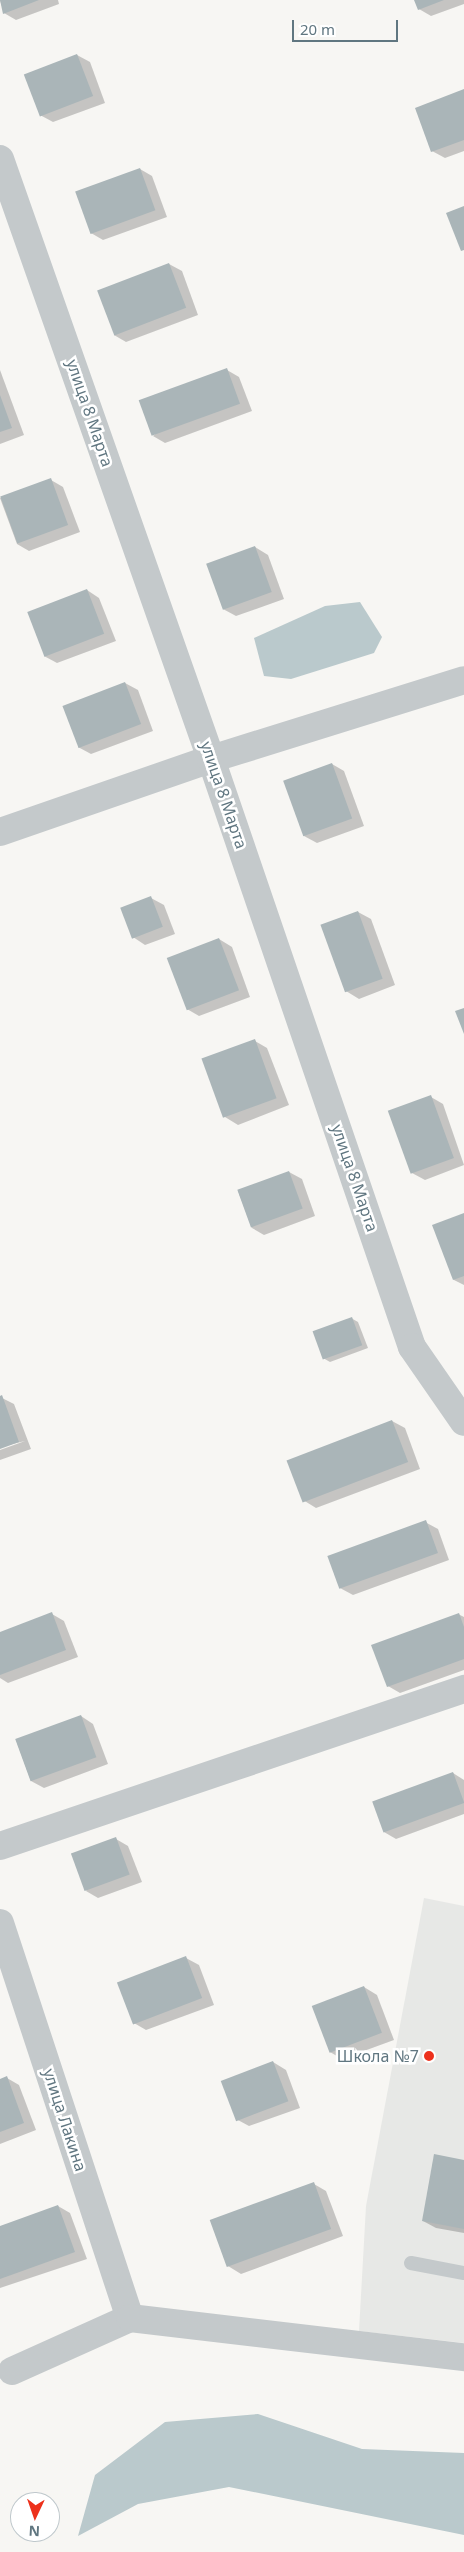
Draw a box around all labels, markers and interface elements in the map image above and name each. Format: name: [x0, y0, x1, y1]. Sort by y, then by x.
scale bar: [294, 10, 400, 42]
text: 20 m: [300, 19, 335, 39]
street label: улица 8 Марта: [63, 357, 117, 469]
street label: улица 8 Марта: [197, 739, 251, 851]
street label: улица 8 Марта: [328, 1122, 382, 1234]
place label: Школа №7: [337, 2046, 419, 2066]
marker: Школа №7: [423, 2050, 435, 2062]
street label: улица Лакина: [39, 2066, 91, 2174]
north arrow: [10, 2492, 60, 2542]
text: N: [28, 2522, 40, 2541]

